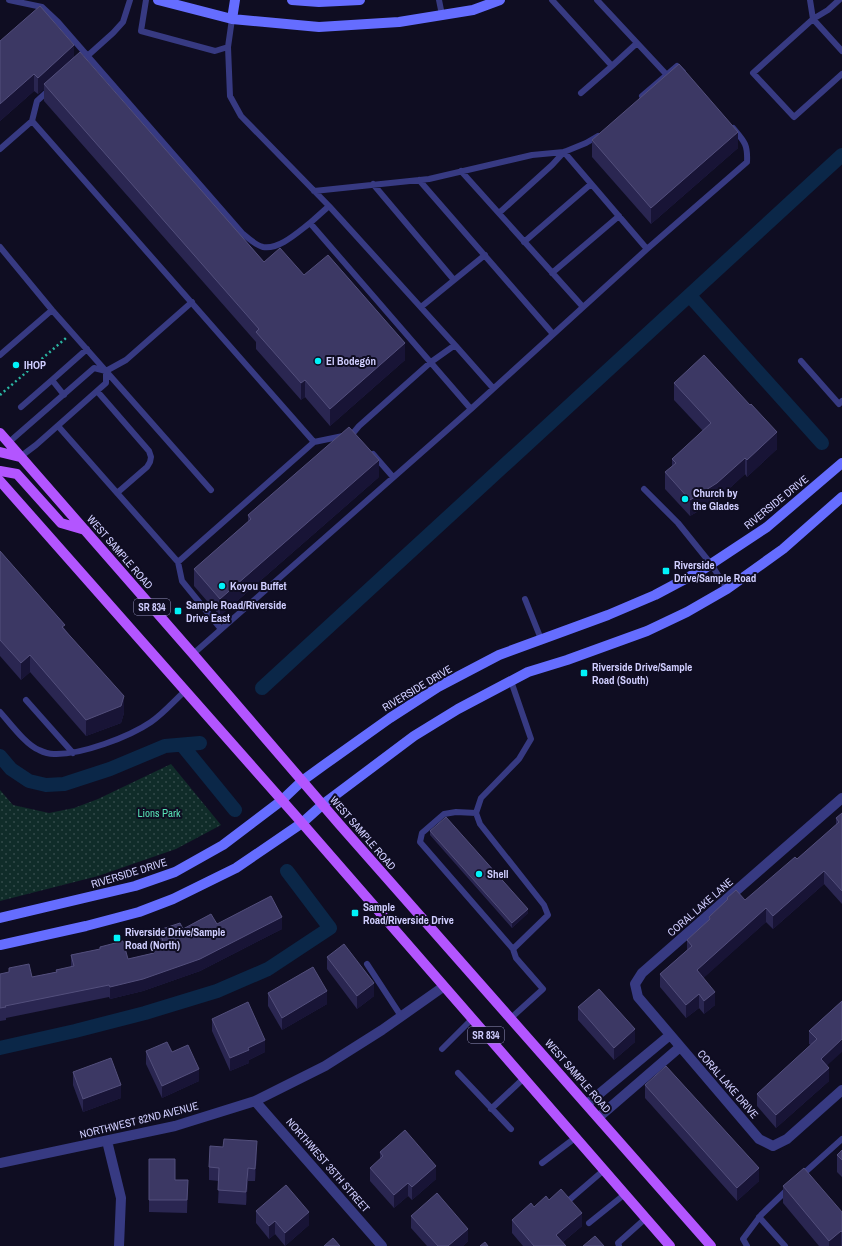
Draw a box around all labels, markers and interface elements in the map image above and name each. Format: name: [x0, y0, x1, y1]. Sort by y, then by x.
place label: El Bodegón: [326, 354, 376, 368]
marker: El Bodegón: [313, 356, 323, 366]
place label: IHOP: [24, 358, 46, 372]
marker: IHOP: [11, 360, 21, 370]
street label: RIVERSIDE DRIVE: [741, 472, 811, 532]
place label: Church by the Glades: [693, 486, 739, 513]
marker: Church by the Glades: [680, 494, 690, 504]
street label: WEST SAMPLE ROAD: [84, 512, 156, 592]
place label: Riverside Drive/Sample Road: [674, 558, 756, 585]
marker: Riverside Drive/Sample Road: [661, 566, 671, 576]
place label: Koyou Buffet: [230, 579, 287, 593]
marker: Koyou Buffet: [217, 581, 227, 591]
place label: Sample Road/Riverside Drive East: [186, 598, 286, 625]
road number: SR 834: [134, 599, 170, 615]
marker: Sample Road/Riverside Drive East: [173, 606, 183, 616]
place label: Riverside Drive/Sample Road (South): [592, 660, 692, 687]
street label: RIVERSIDE DRIVE: [380, 662, 454, 714]
marker: Riverside Drive/Sample Road (South): [579, 668, 589, 678]
street label: WEST SAMPLE ROAD: [327, 793, 399, 873]
park label: Lions Park: [137, 806, 181, 820]
street label: RIVERSIDE DRIVE: [89, 855, 169, 891]
place label: Shell: [487, 867, 509, 881]
marker: Shell: [474, 869, 484, 879]
street label: CORAL LAKE LANE: [664, 875, 736, 939]
place label: Sample Road/Riverside Drive: [363, 900, 454, 927]
marker: Sample Road/Riverside Drive: [350, 908, 360, 918]
place label: Riverside Drive/Sample Road (North): [125, 925, 225, 952]
marker: Riverside Drive/Sample Road (North): [112, 933, 122, 943]
road number: SR 834: [468, 1027, 504, 1043]
street label: WEST SAMPLE ROAD: [542, 1036, 614, 1116]
street label: CORAL LAKE DRIVE: [694, 1047, 762, 1121]
street label: NORTHWEST 82ND AVENUE: [78, 1098, 200, 1142]
street label: NORTHWEST 35TH STREET: [283, 1115, 373, 1215]

